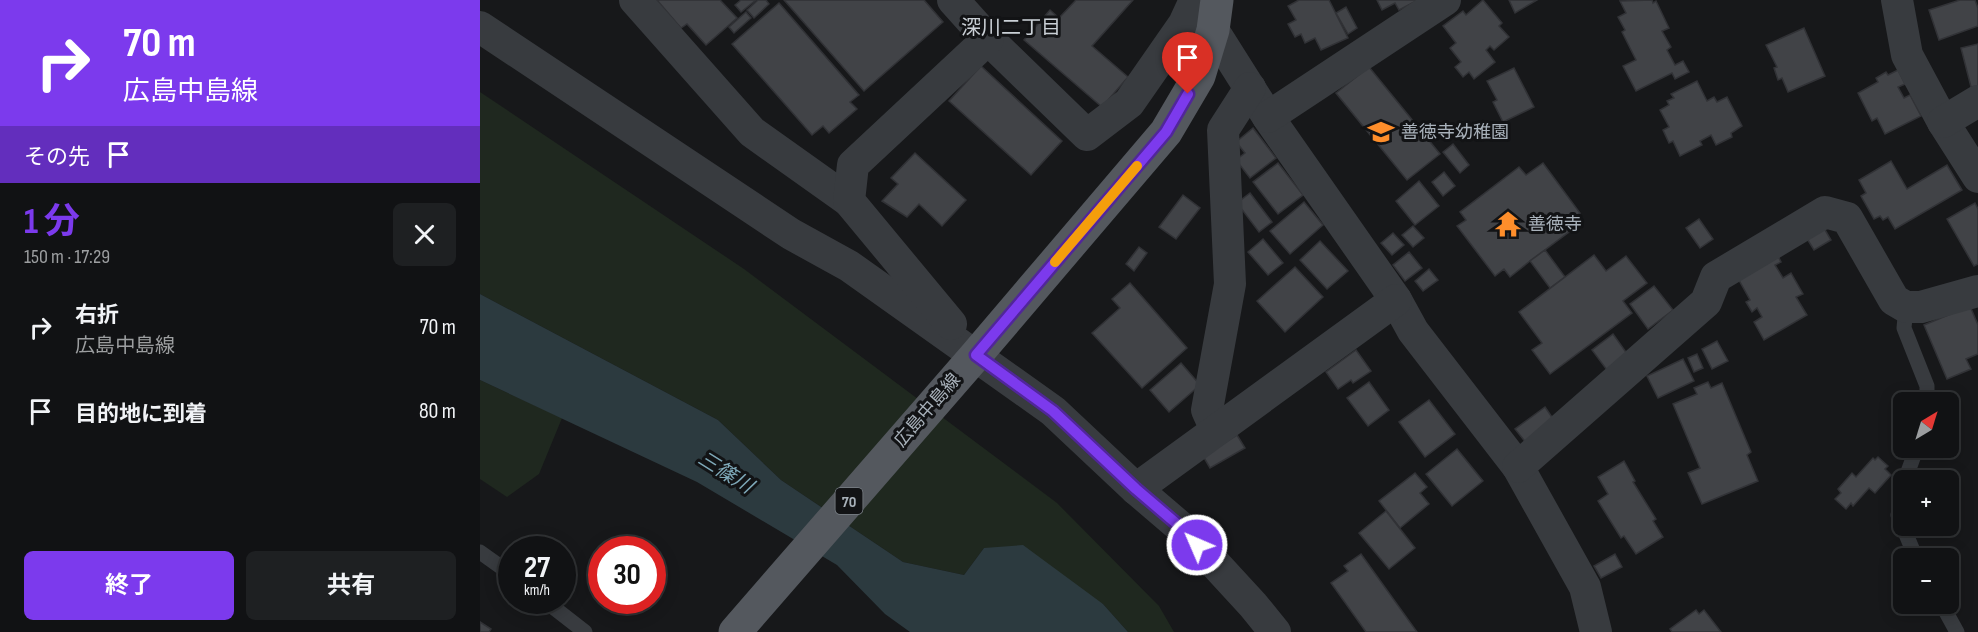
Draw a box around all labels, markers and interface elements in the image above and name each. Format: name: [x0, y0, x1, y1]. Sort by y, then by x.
district label: 深川二丁目: [961, 16, 1061, 40]
text: 70 m: [123, 18, 196, 69]
icon: right: [24, 24, 102, 102]
pin: [1162, 32, 1213, 94]
icon: arrive: [1171, 41, 1204, 74]
text: 広島中島線: [123, 76, 258, 108]
school or university icon: 善徳寺幼稚園: [1366, 117, 1396, 147]
place label: 善徳寺幼稚園: [1401, 122, 1509, 143]
icon: arrive: [102, 138, 135, 171]
text: その先: [24, 144, 90, 171]
text: 1 分: [24, 201, 80, 244]
button: close: [393, 203, 456, 266]
temple icon: 善徳寺: [1493, 209, 1523, 239]
place label: 善徳寺: [1528, 214, 1582, 235]
text: 150 m · 17:29: [24, 245, 110, 269]
text: 右折: [75, 302, 119, 329]
icon: right: [24, 311, 57, 344]
text: 70 m: [420, 314, 456, 341]
text: 広島中島線: [75, 334, 175, 358]
street label: 広島中島線: [890, 369, 965, 451]
north arrow: [1893, 392, 1959, 458]
map controls: [1893, 392, 1959, 614]
icon: arrive: [24, 395, 57, 428]
text: 80 m: [419, 398, 456, 425]
text: 目的地に到着: [75, 401, 207, 428]
water label: 三篠川: [694, 447, 759, 500]
button: +: [1893, 470, 1959, 536]
road number: 70: [836, 488, 862, 514]
position arrow: [1165, 513, 1229, 577]
speed limit sign: 30: [588, 536, 666, 614]
button: −: [1893, 548, 1959, 614]
text: 27: [524, 550, 550, 586]
button: 終了: [24, 551, 234, 620]
button: 共有: [246, 551, 456, 620]
text: km/h: [524, 581, 550, 600]

